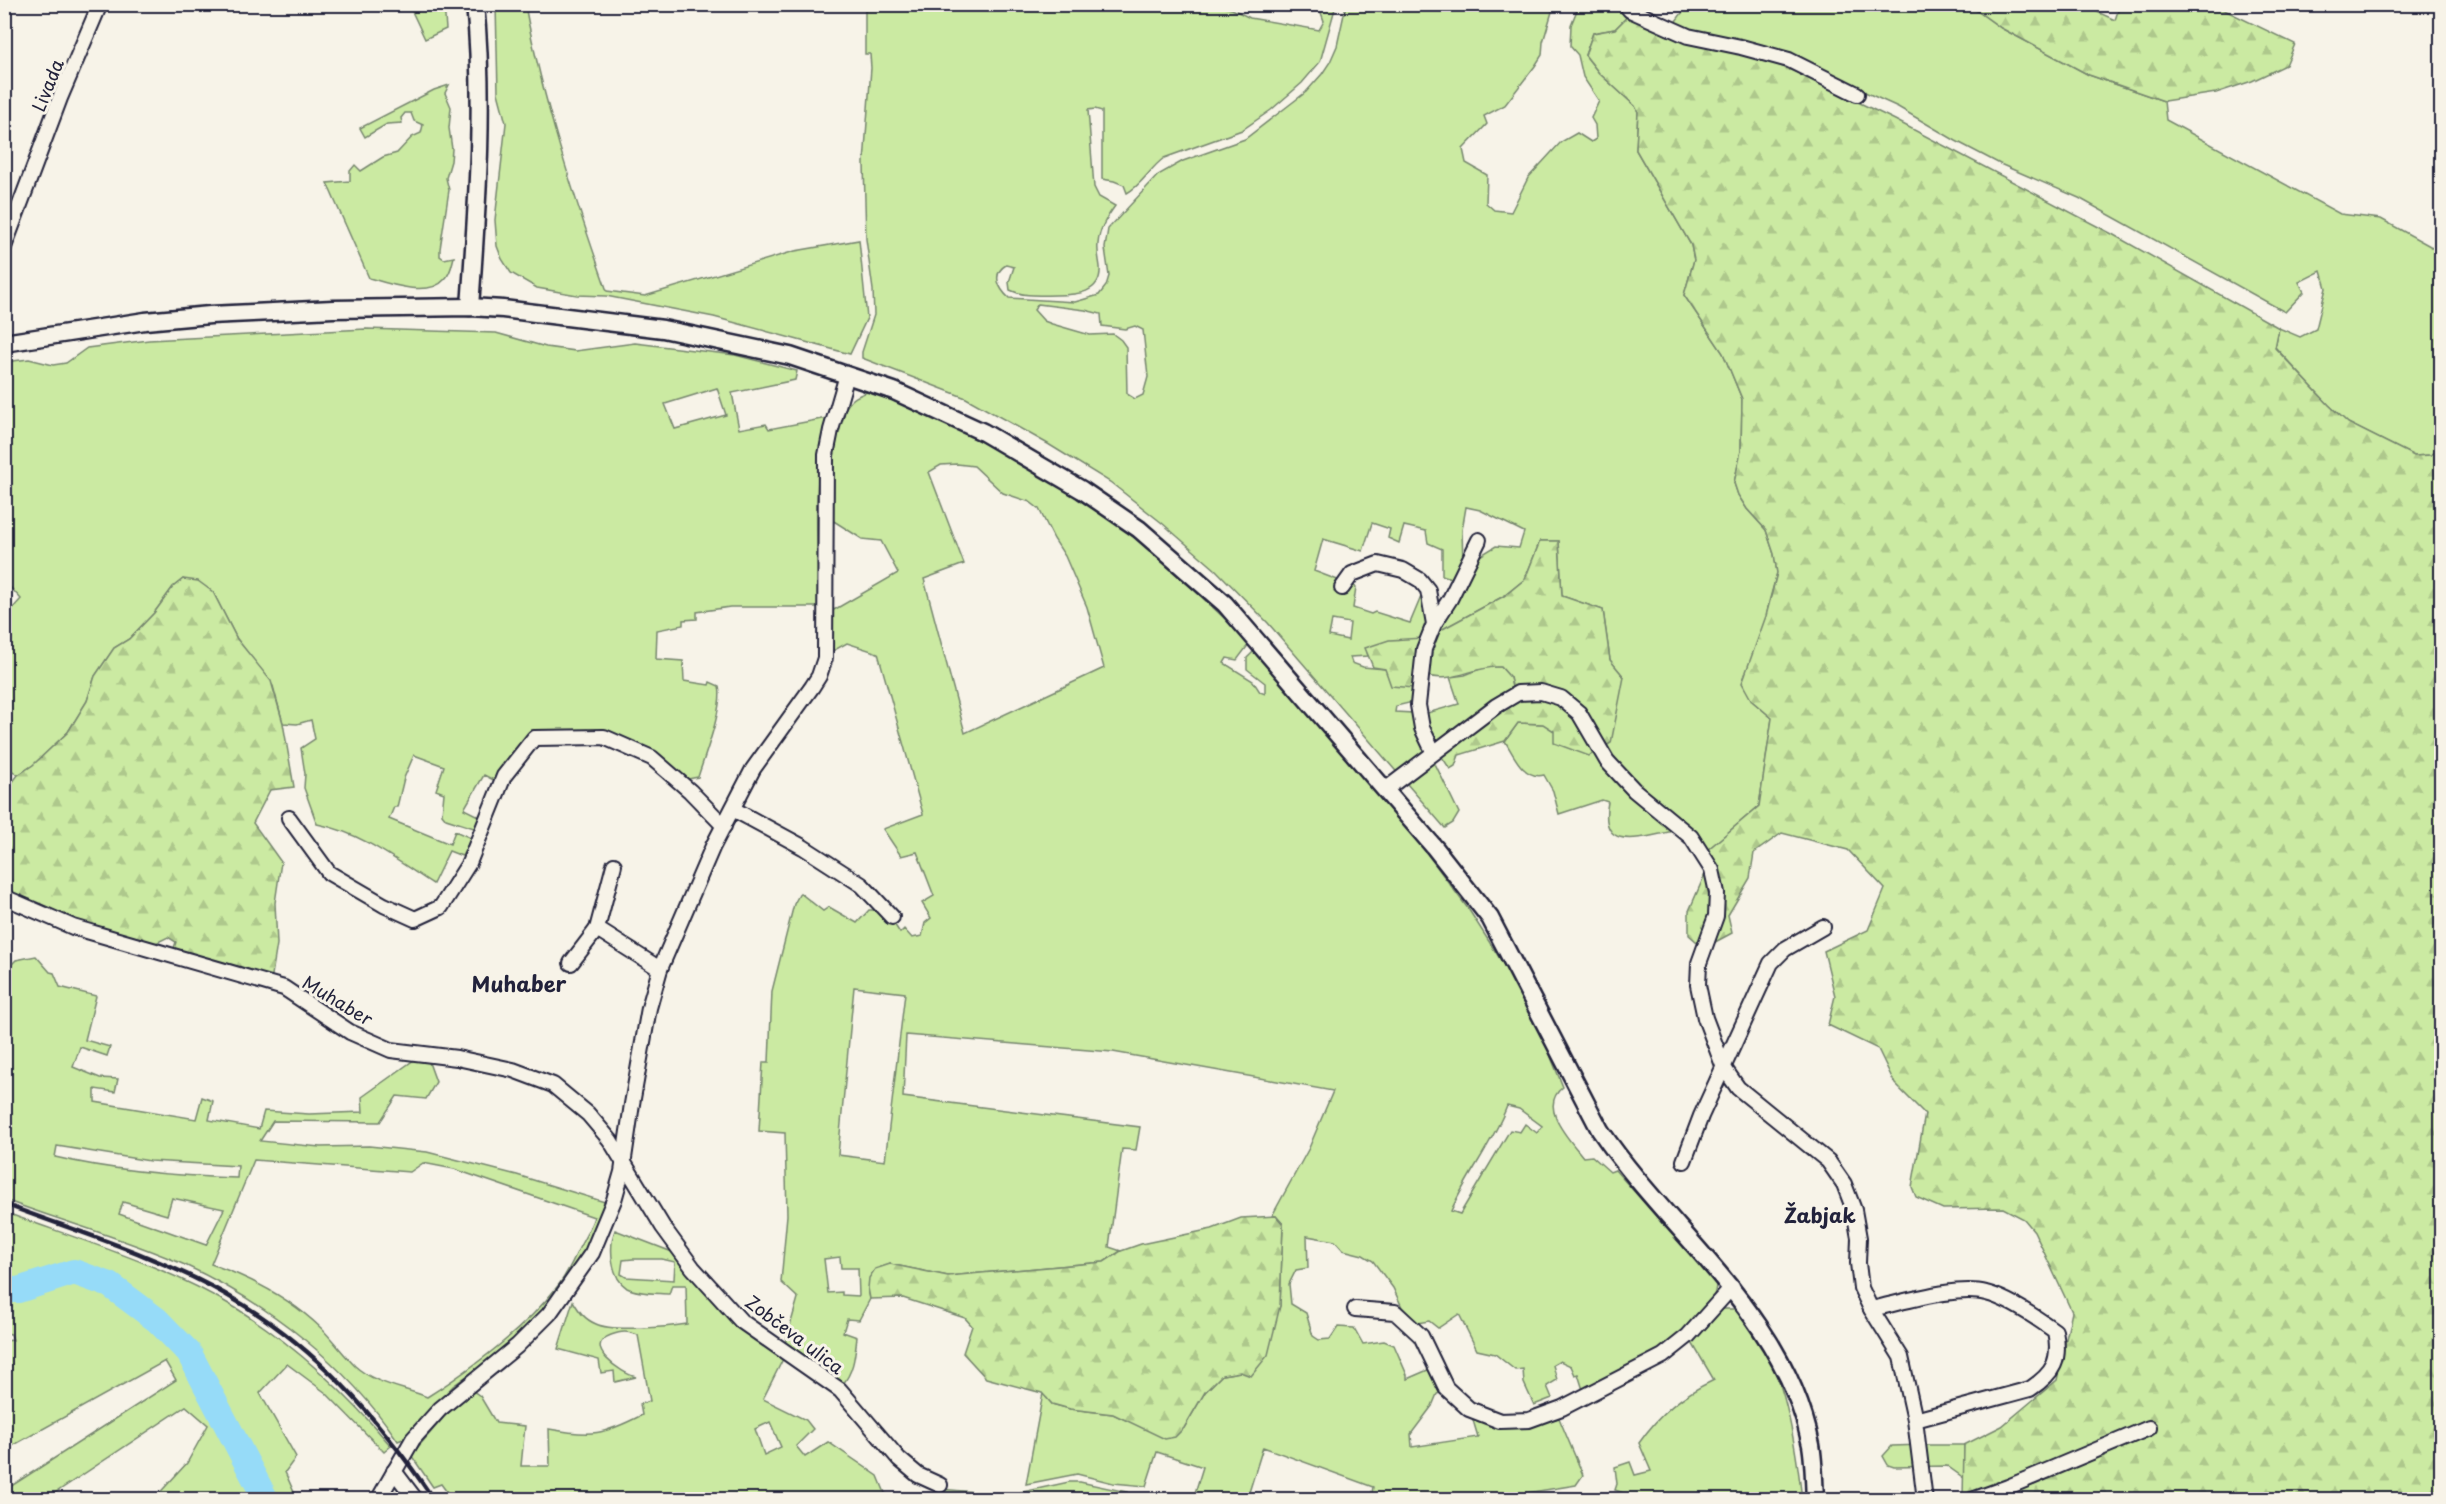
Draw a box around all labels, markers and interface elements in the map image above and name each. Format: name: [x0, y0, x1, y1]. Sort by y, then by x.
street label: Livada: [24, 54, 70, 115]
district label: Muhaber: [472, 967, 567, 999]
street label: Muhaber: [298, 968, 379, 1032]
district label: Žabjak: [1784, 1200, 1857, 1230]
street label: Zobčeva ulica: [740, 1288, 850, 1380]

